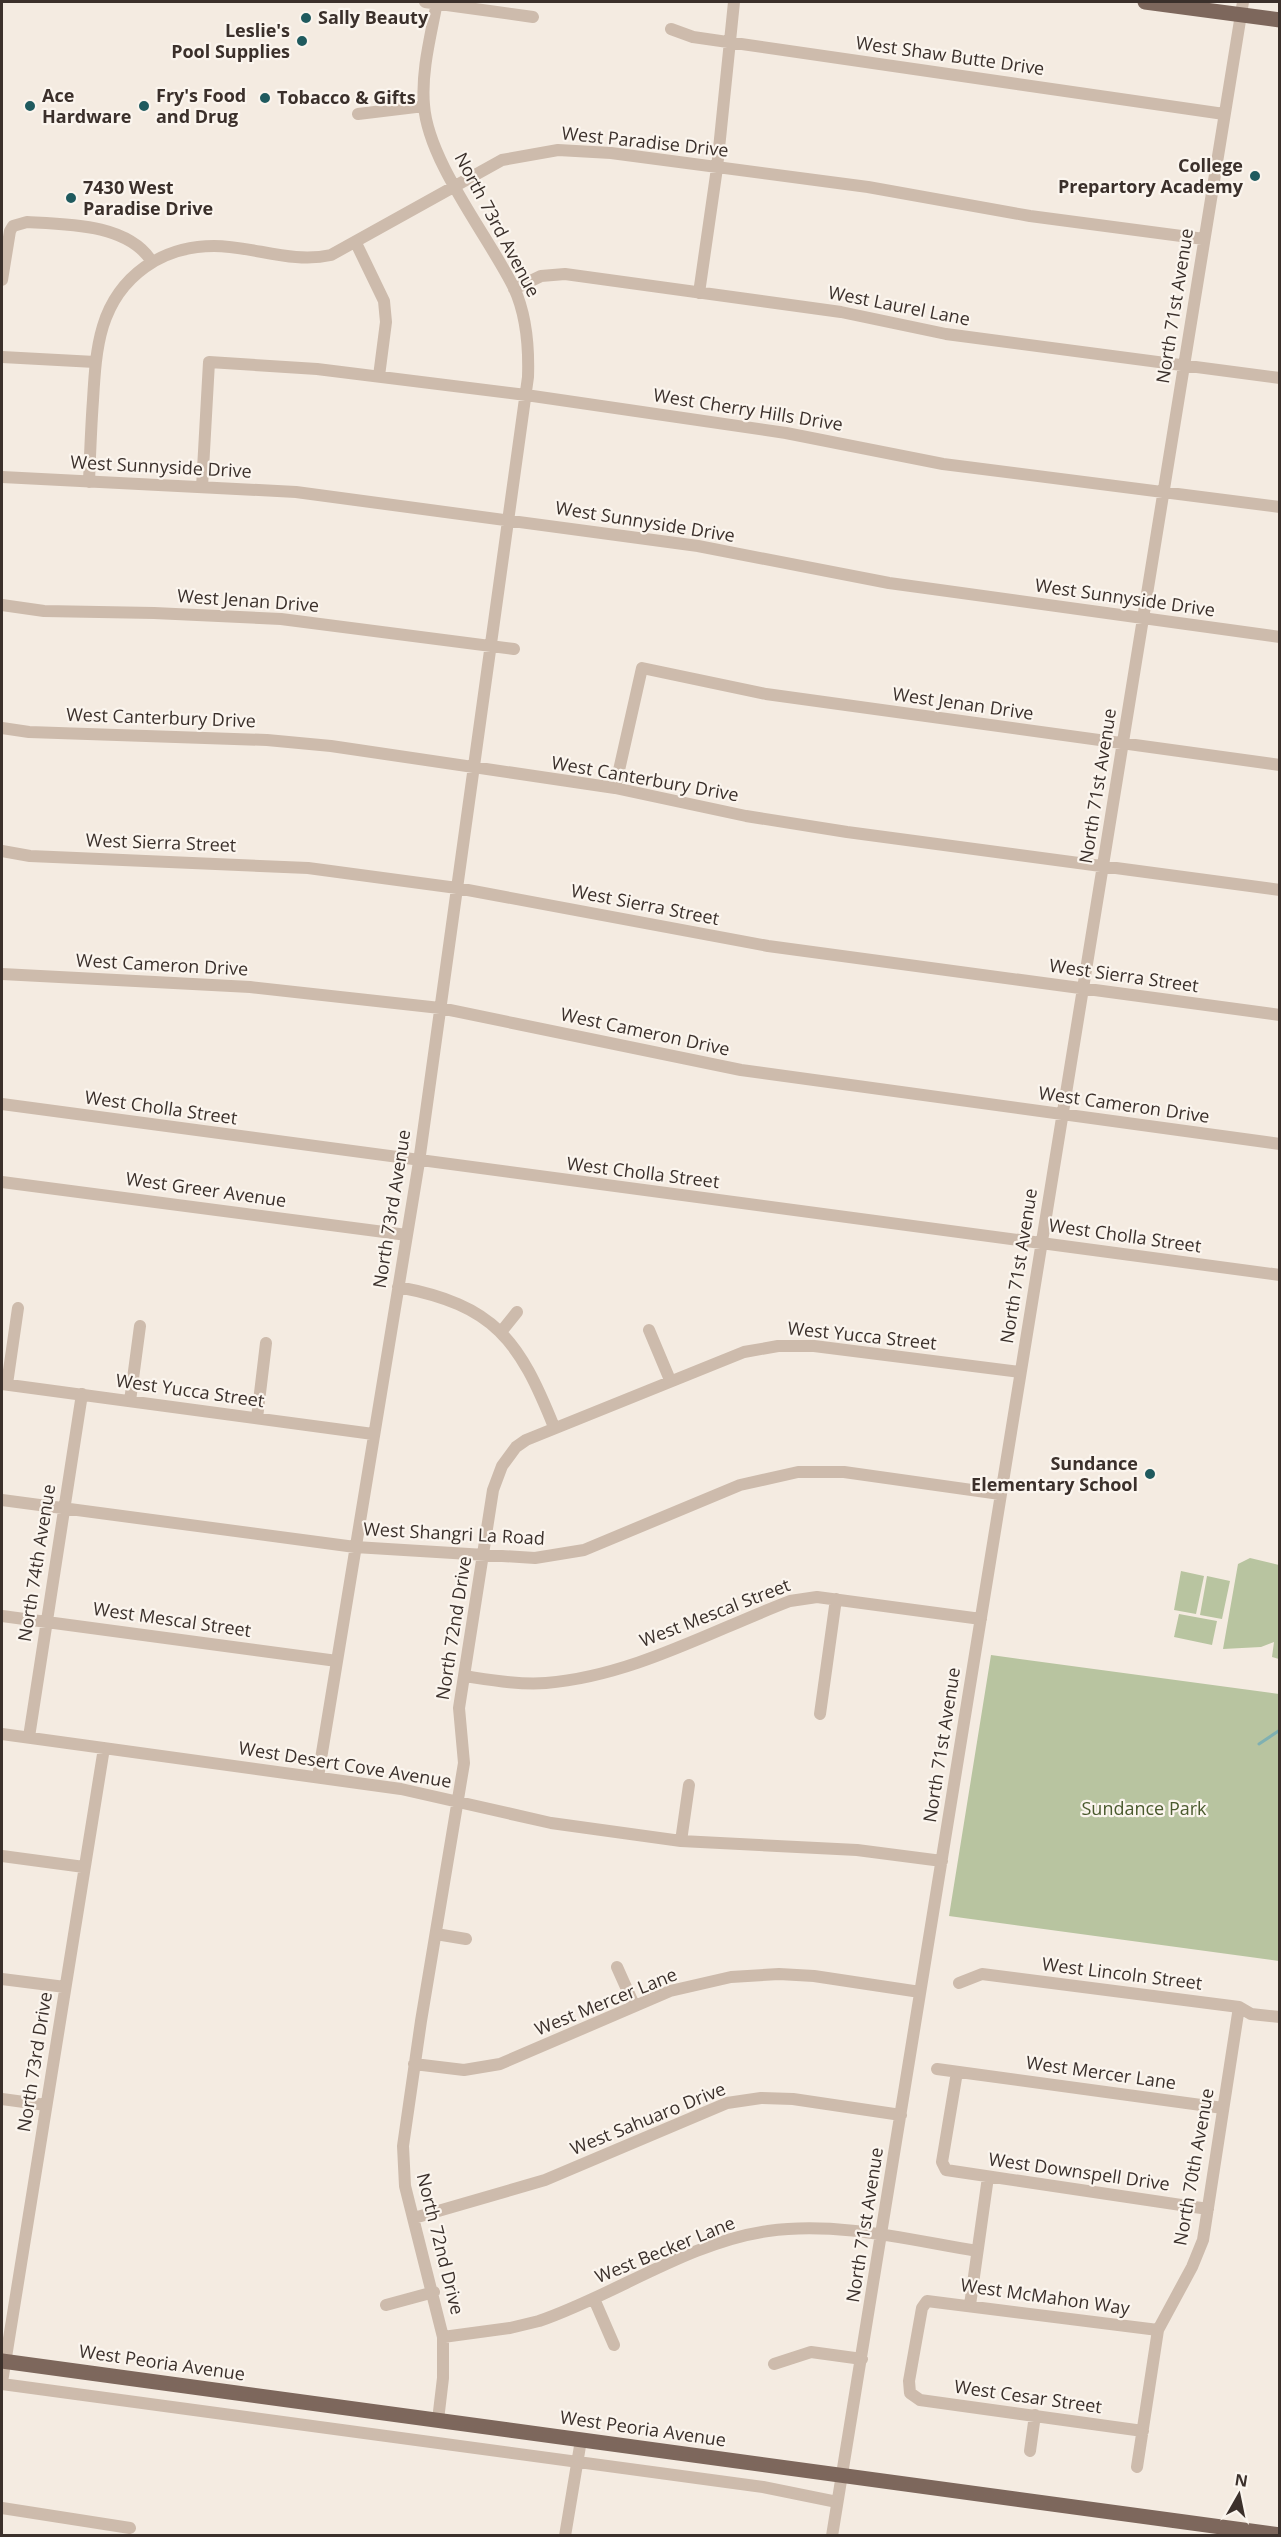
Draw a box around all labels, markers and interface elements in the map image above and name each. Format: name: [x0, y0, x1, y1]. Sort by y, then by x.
place label: Sally Beauty: [318, 5, 429, 29]
marker: Sally Beauty: [299, 11, 313, 25]
place label: Leslie's Pool Supplies: [171, 18, 290, 63]
street label: West Shaw Butte Drive: [854, 30, 1046, 80]
marker: Leslie's Pool Supplies: [295, 34, 309, 48]
place label: Ace Hardware: [42, 83, 131, 128]
place label: Fry's Food and Drug: [156, 83, 246, 128]
place label: Tobacco & Gifts: [277, 85, 416, 109]
marker: Tobacco & Gifts: [258, 91, 272, 105]
marker: Ace Hardware: [23, 99, 37, 113]
marker: Fry's Food and Drug: [137, 99, 151, 113]
street label: West Paradise Drive: [561, 120, 730, 162]
street label: North 73rd Avenue: [450, 148, 546, 301]
place label: College Prepartory Academy: [1058, 153, 1244, 198]
marker: College Prepartory Academy: [1248, 169, 1262, 183]
place label: 7430 West Paradise Drive: [83, 175, 213, 220]
marker: 7430 West Paradise Drive: [64, 191, 78, 205]
street label: North 71st Avenue: [1150, 227, 1198, 385]
street label: West Laurel Lane: [826, 279, 972, 331]
street label: West Cherry Hills Drive: [652, 382, 845, 436]
street label: West Sunnyside Drive: [70, 449, 252, 483]
street label: West Sunnyside Drive: [554, 495, 737, 547]
street label: West Sunnyside Drive: [1034, 573, 1217, 622]
street label: West Jenan Drive: [176, 583, 320, 617]
street label: West Jenan Drive: [891, 681, 1035, 725]
street label: West Canterbury Drive: [66, 702, 256, 732]
street label: North 71st Avenue: [1073, 707, 1121, 865]
street label: West Canterbury Drive: [550, 750, 741, 806]
street label: West Sierra Street: [85, 827, 237, 857]
street label: West Sierra Street: [569, 878, 721, 930]
street label: West Cameron Drive: [75, 948, 249, 980]
street label: West Sierra Street: [1048, 953, 1200, 997]
street label: West Cameron Drive: [558, 1001, 732, 1061]
street label: West Cameron Drive: [1037, 1080, 1211, 1128]
street label: West Cholla Street: [83, 1084, 239, 1130]
street label: North 73rd Avenue: [367, 1128, 415, 1290]
street label: West Cholla Street: [565, 1151, 721, 1193]
street label: West Greer Avenue: [124, 1166, 288, 1212]
street label: North 71st Avenue: [994, 1187, 1042, 1345]
street label: West Cholla Street: [1047, 1212, 1203, 1258]
street label: West Yucca Street: [786, 1315, 938, 1355]
street label: West Yucca Street: [114, 1368, 266, 1412]
place label: Sundance Elementary School: [971, 1451, 1138, 1496]
marker: Sundance Elementary School: [1143, 1467, 1157, 1481]
street label: North 74th Avenue: [12, 1482, 60, 1643]
street label: West Shangri La Road: [363, 1516, 545, 1550]
street label: North 72nd Drive: [430, 1554, 476, 1701]
street label: West Mescal Street: [636, 1572, 793, 1652]
street label: West Mescal Street: [92, 1596, 253, 1642]
street label: North 71st Avenue: [917, 1666, 965, 1824]
street label: West Desert Cove Avenue: [237, 1735, 453, 1793]
park label: Sundance Park: [1081, 1796, 1207, 1820]
street label: West Lincoln Street: [1041, 1951, 1204, 1995]
street label: West Mercer Lane: [531, 1962, 680, 2041]
street label: North 73rd Drive: [11, 1990, 57, 2134]
street label: West Mercer Lane: [1025, 2050, 1178, 2094]
street label: West Sahuaro Drive: [567, 2076, 729, 2160]
street label: North 70th Avenue: [1167, 2086, 1219, 2247]
street label: North 71st Avenue: [840, 2146, 888, 2304]
street label: West Downspell Drive: [987, 2146, 1171, 2196]
street label: North 72nd Drive: [412, 2170, 470, 2317]
street label: West Becker Lane: [591, 2210, 738, 2288]
street label: West McMahon Way: [959, 2272, 1132, 2320]
street label: West Peoria Avenue: [78, 2338, 247, 2386]
street label: West Cesar Street: [953, 2374, 1103, 2418]
street label: West Peoria Avenue: [559, 2404, 728, 2452]
north arrow: [1209, 2465, 1269, 2525]
text: N: [1233, 2468, 1249, 2492]

